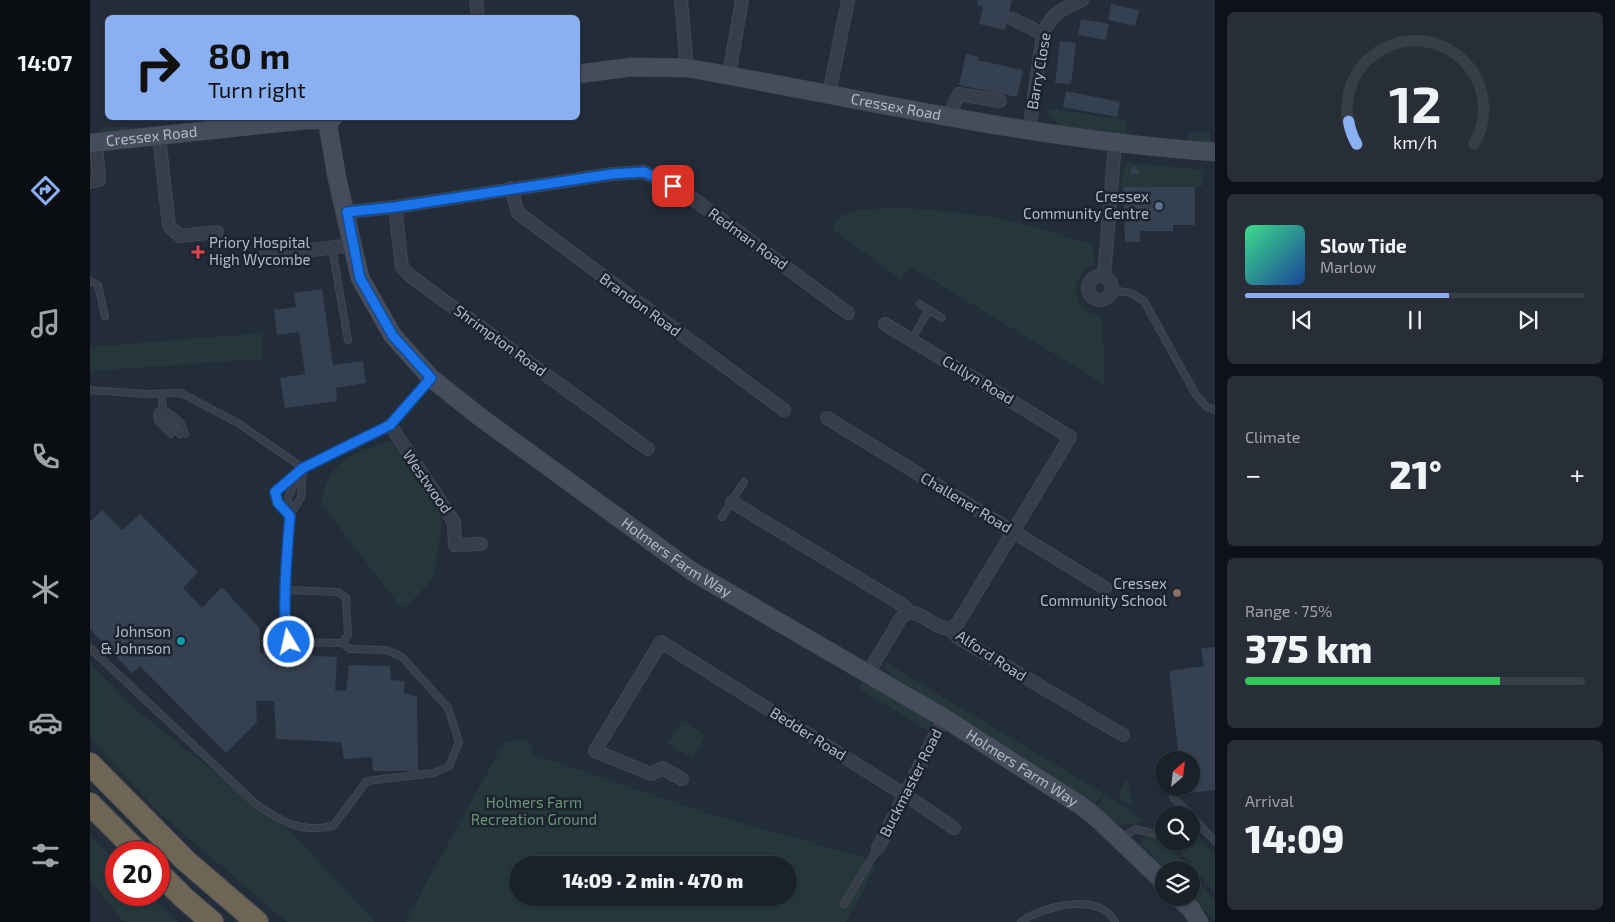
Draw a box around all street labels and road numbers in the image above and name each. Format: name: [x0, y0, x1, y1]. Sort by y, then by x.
street label: Barry Close: [1022, 31, 1054, 111]
street label: Cressex Road: [849, 89, 943, 123]
street label: Cressex Road: [105, 122, 198, 149]
street label: Redman Road: [705, 203, 792, 273]
street label: Brandon Road: [596, 269, 685, 340]
street label: Shrimpton Road: [451, 301, 550, 380]
street label: Cullyn Road: [939, 351, 1018, 408]
street label: Westwood: [399, 446, 456, 517]
street label: Challener Road: [918, 468, 1015, 536]
street label: Holmers Farm Way: [618, 513, 735, 601]
street label: Alford Road: [953, 626, 1030, 685]
street label: Bedder Road: [767, 703, 850, 764]
street label: Buckmaster Road: [875, 725, 945, 840]
street label: Holmers Farm Way: [963, 725, 1082, 810]

